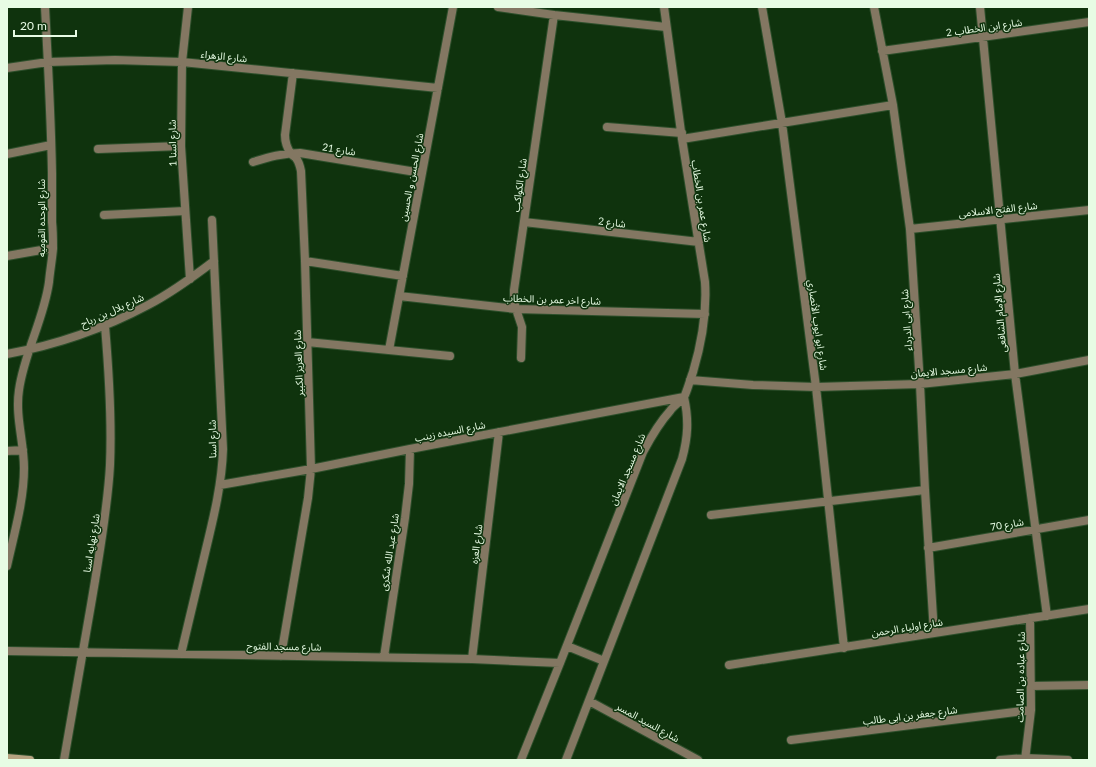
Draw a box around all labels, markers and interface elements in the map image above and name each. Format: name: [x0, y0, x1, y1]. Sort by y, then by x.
scale bar: [14, 12, 76, 38]
street label: شارع ابن الخطاب 2: [945, 16, 1023, 40]
text: 20 m: [20, 18, 47, 33]
street label: شارع الزهراء: [200, 48, 248, 66]
street label: شارع اسنا 1: [166, 119, 180, 167]
street label: شارع الحسن و الحسين: [397, 132, 427, 223]
street label: شارع 21: [321, 140, 357, 160]
street label: شارع الكواكب: [509, 157, 531, 213]
street label: شارع عمر بن الخطاب: [688, 159, 714, 244]
street label: شارع الوحده القوميه: [35, 179, 49, 257]
street label: شارع الفتح الاسلامى: [958, 199, 1038, 221]
street label: شارع 2: [597, 214, 627, 232]
street label: شارع الإمام الشافعى: [990, 273, 1011, 353]
street label: شارع ابو ايوب الأنصاري: [803, 279, 830, 372]
street label: شارع ابى الدرداء: [898, 288, 916, 351]
street label: شارع بلال بن رباح: [78, 291, 147, 331]
street label: شارع اخر عمر بن الخطاب: [503, 291, 601, 309]
street label: شارع العزيز الكبير: [291, 329, 307, 397]
street label: شارع مسجد الايمان: [910, 361, 988, 381]
street label: شارع السيده زينب: [414, 418, 487, 446]
street label: شارع اسنا: [206, 419, 220, 458]
street label: شارع مسجد الايمان: [606, 431, 649, 507]
street label: شارع نهايه اسنا: [80, 512, 104, 574]
street label: شارع عبد الله شكرى: [377, 512, 403, 592]
street label: شارع 70: [989, 515, 1025, 535]
street label: شارع العزه: [468, 523, 486, 565]
street label: شارع اولياء الرحمن: [870, 615, 944, 641]
street label: شارع عباده بن الصامت: [1013, 631, 1029, 723]
street label: شارع مسجد الفتوح: [246, 639, 322, 655]
street label: شارع السيد المسر: [612, 699, 682, 746]
street label: شارع جعفر بن ابى طالب: [862, 703, 958, 729]

